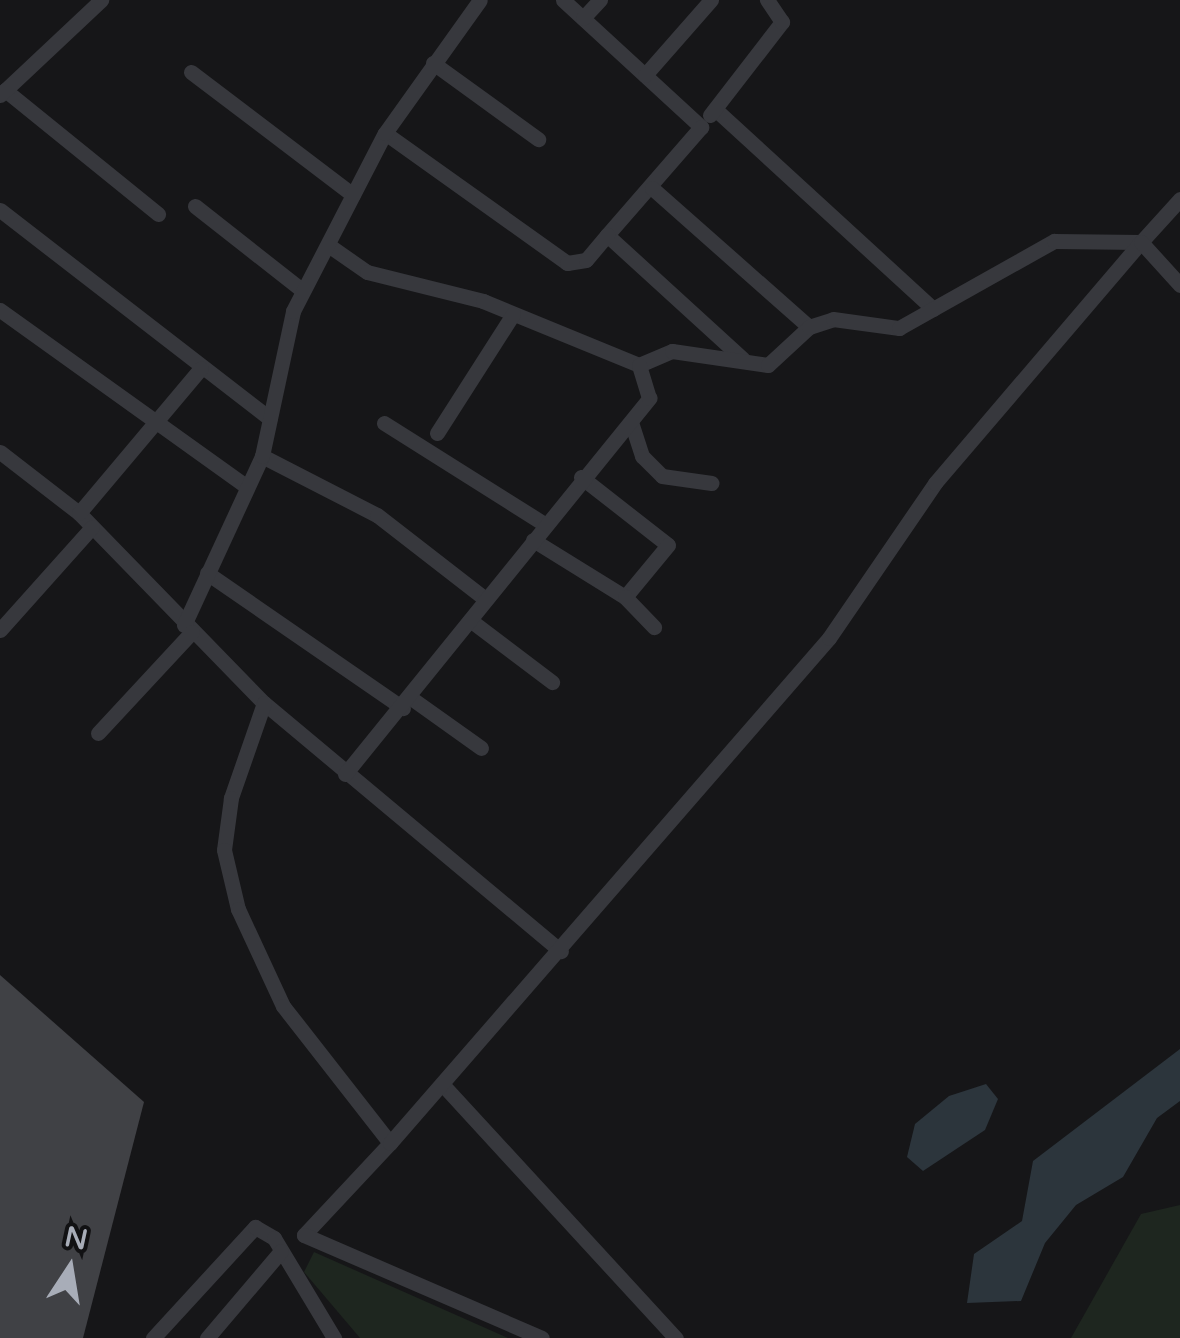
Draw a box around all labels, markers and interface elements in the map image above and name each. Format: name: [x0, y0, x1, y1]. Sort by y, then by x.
north arrow: [20, 1218, 120, 1318]
text: N: [62, 1220, 91, 1258]

